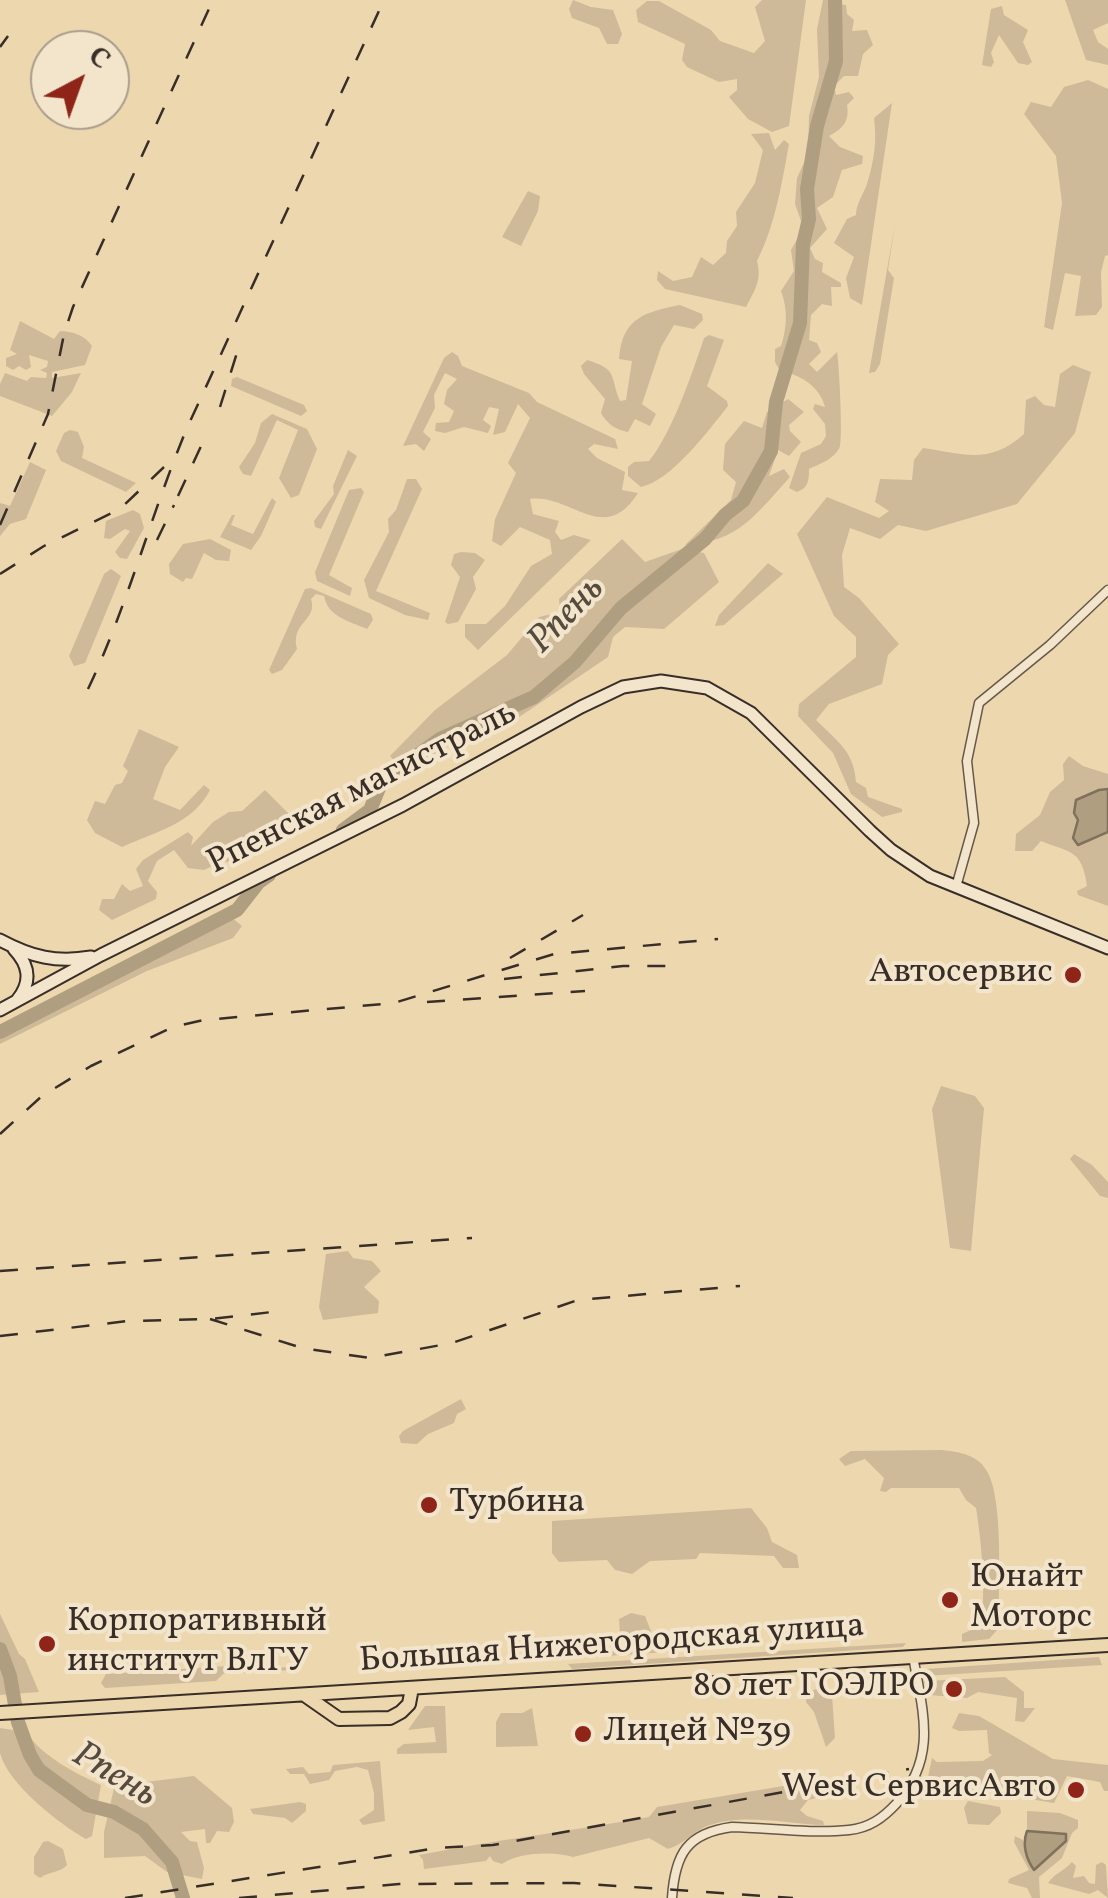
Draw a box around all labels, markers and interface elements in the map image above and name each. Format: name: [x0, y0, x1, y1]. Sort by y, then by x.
north arrow: [30, 30, 130, 130]
text: С: [79, 38, 118, 79]
water label: Рпень: [520, 569, 616, 665]
street label: Рпенская магистраль: [201, 694, 525, 886]
place label: Автосервис: [869, 954, 1053, 996]
marker: Автосервис: [1062, 964, 1084, 986]
place label: Турбина: [449, 1484, 585, 1526]
marker: Турбина: [418, 1494, 440, 1516]
place label: Юнайт Моторс: [970, 1559, 1092, 1641]
marker: Юнайт Моторс: [939, 1589, 961, 1611]
place label: Корпоративный институт ВлГУ: [67, 1603, 327, 1685]
street label: Большая Нижегородская улица: [358, 1607, 866, 1685]
marker: Корпоративный институт ВлГУ: [36, 1633, 58, 1655]
place label: 80 лет ГОЭЛРО: [693, 1668, 934, 1710]
marker: 80 лет ГОЭЛРО: [943, 1678, 965, 1700]
place label: Лицей №39: [603, 1713, 791, 1755]
marker: Лицей №39: [572, 1723, 594, 1745]
water label: Рпень: [62, 1734, 164, 1820]
place label: West СервисАвто: [781, 1769, 1056, 1811]
marker: West СервисАвто: [1065, 1779, 1087, 1801]

